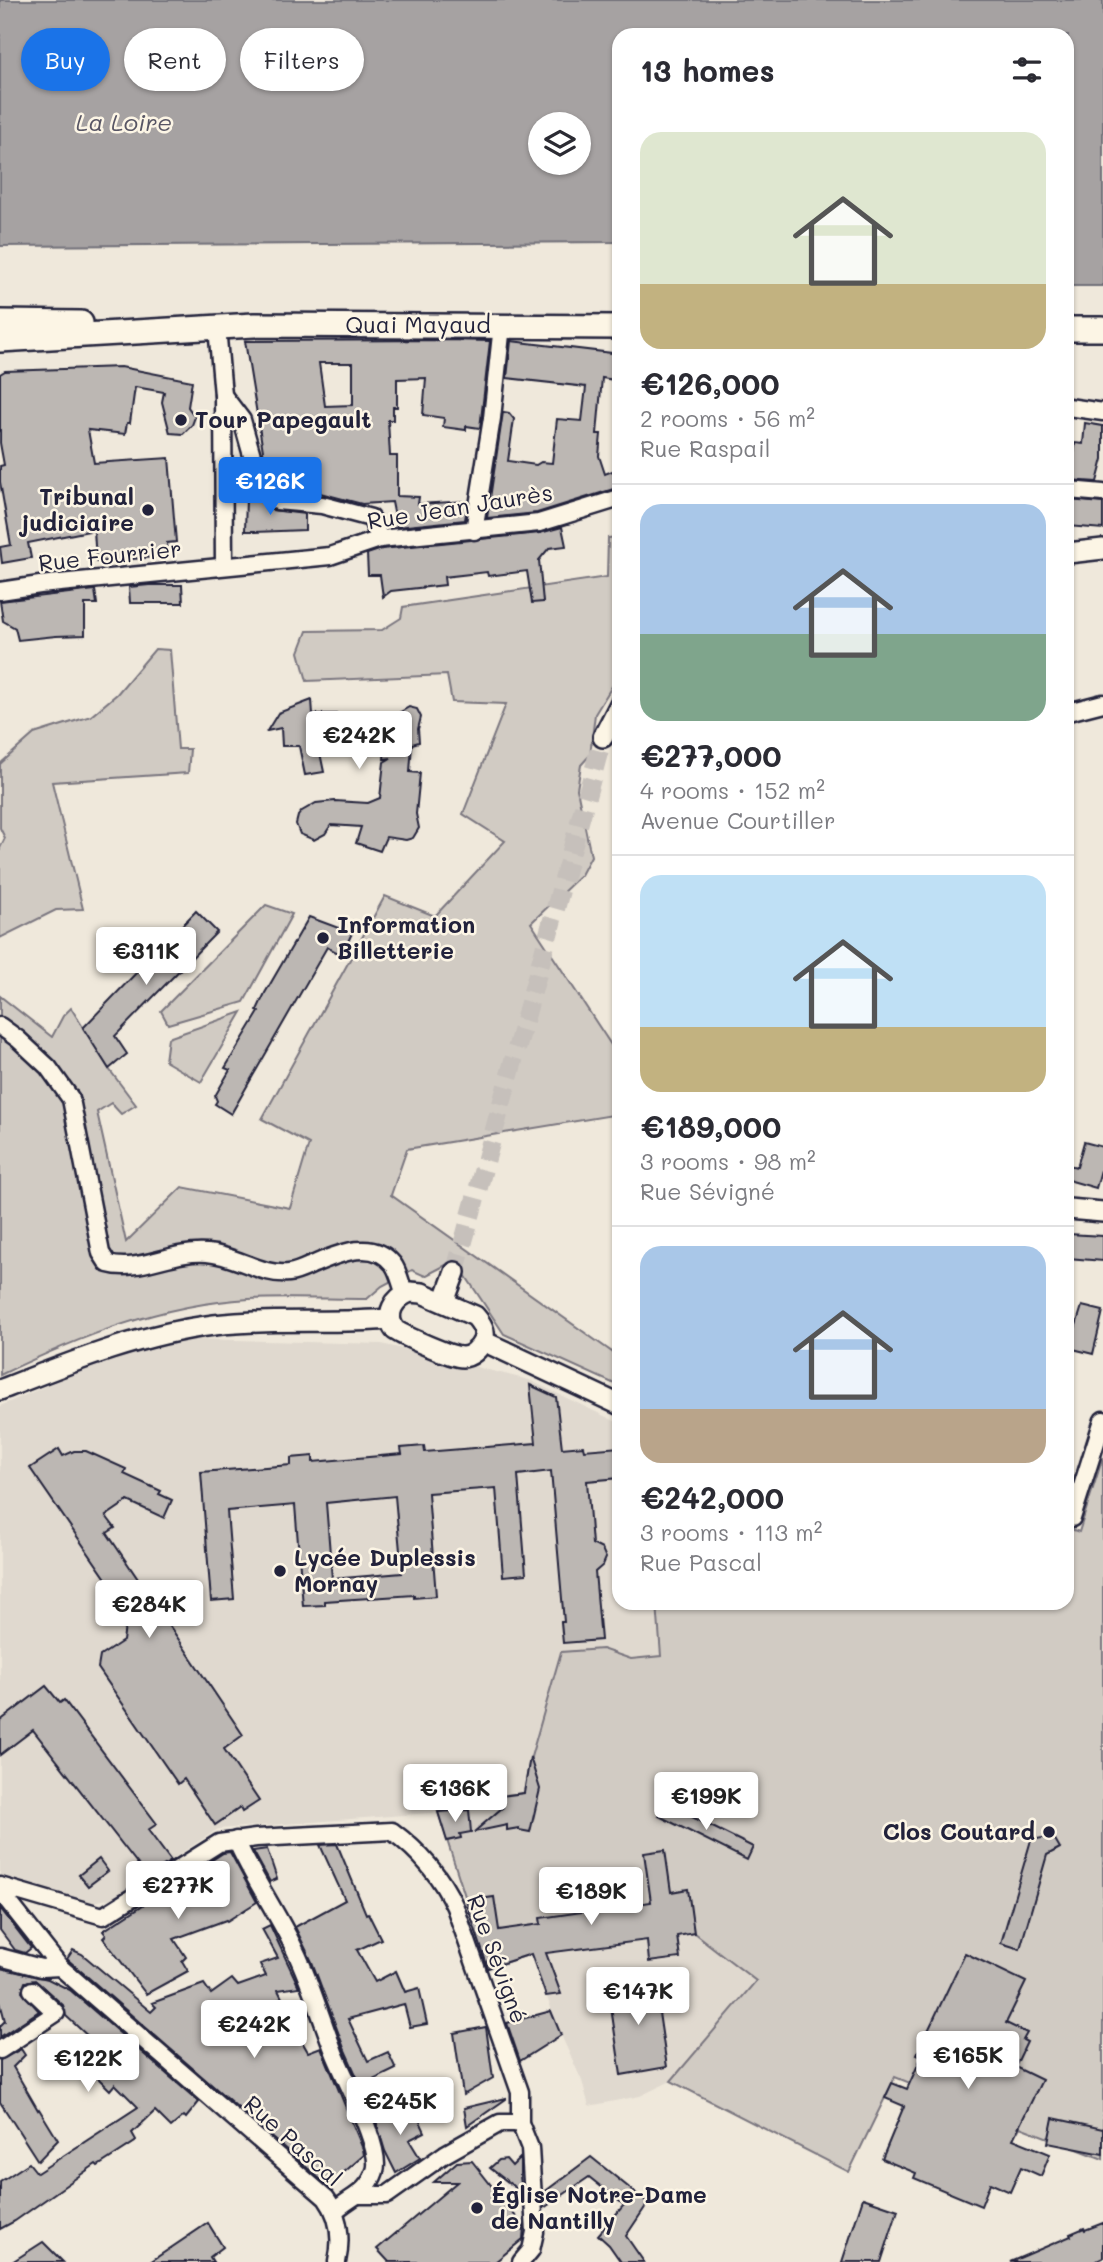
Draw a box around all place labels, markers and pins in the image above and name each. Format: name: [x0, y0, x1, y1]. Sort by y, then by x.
place label: Tour Papegault: [195, 404, 371, 434]
marker: Tour Papegault: [173, 412, 189, 428]
pin: €126K: [221, 458, 319, 517]
place label: Tribunal judiciaire: [19, 481, 134, 537]
marker: Tribunal judiciaire: [140, 502, 156, 518]
pin: €242K: [310, 712, 408, 771]
place label: Information Billetterie: [337, 909, 475, 965]
pin: €311K: [97, 928, 195, 987]
marker: Information Billetterie: [315, 930, 331, 946]
place label: Lycée Duplessis Mornay: [294, 1542, 476, 1598]
marker: Lycée Duplessis Mornay: [272, 1563, 288, 1579]
pin: €284K: [100, 1580, 198, 1640]
pin: €136K: [406, 1764, 504, 1824]
pin: €199K: [657, 1772, 755, 1832]
place label: Clos Coutard: [883, 1816, 1035, 1846]
marker: Clos Coutard: [1041, 1824, 1057, 1840]
pin: €277K: [129, 1862, 227, 1921]
pin: €189K: [542, 1868, 640, 1927]
pin: €147K: [589, 1968, 687, 2027]
pin: €242K: [205, 2000, 303, 2060]
pin: €165K: [919, 2032, 1017, 2091]
pin: €122K: [39, 2035, 137, 2094]
pin: €245K: [351, 2078, 449, 2137]
place label: Église Notre-Dame de Nantilly: [491, 2179, 707, 2235]
marker: Église Notre-Dame de Nantilly: [469, 2200, 485, 2216]

